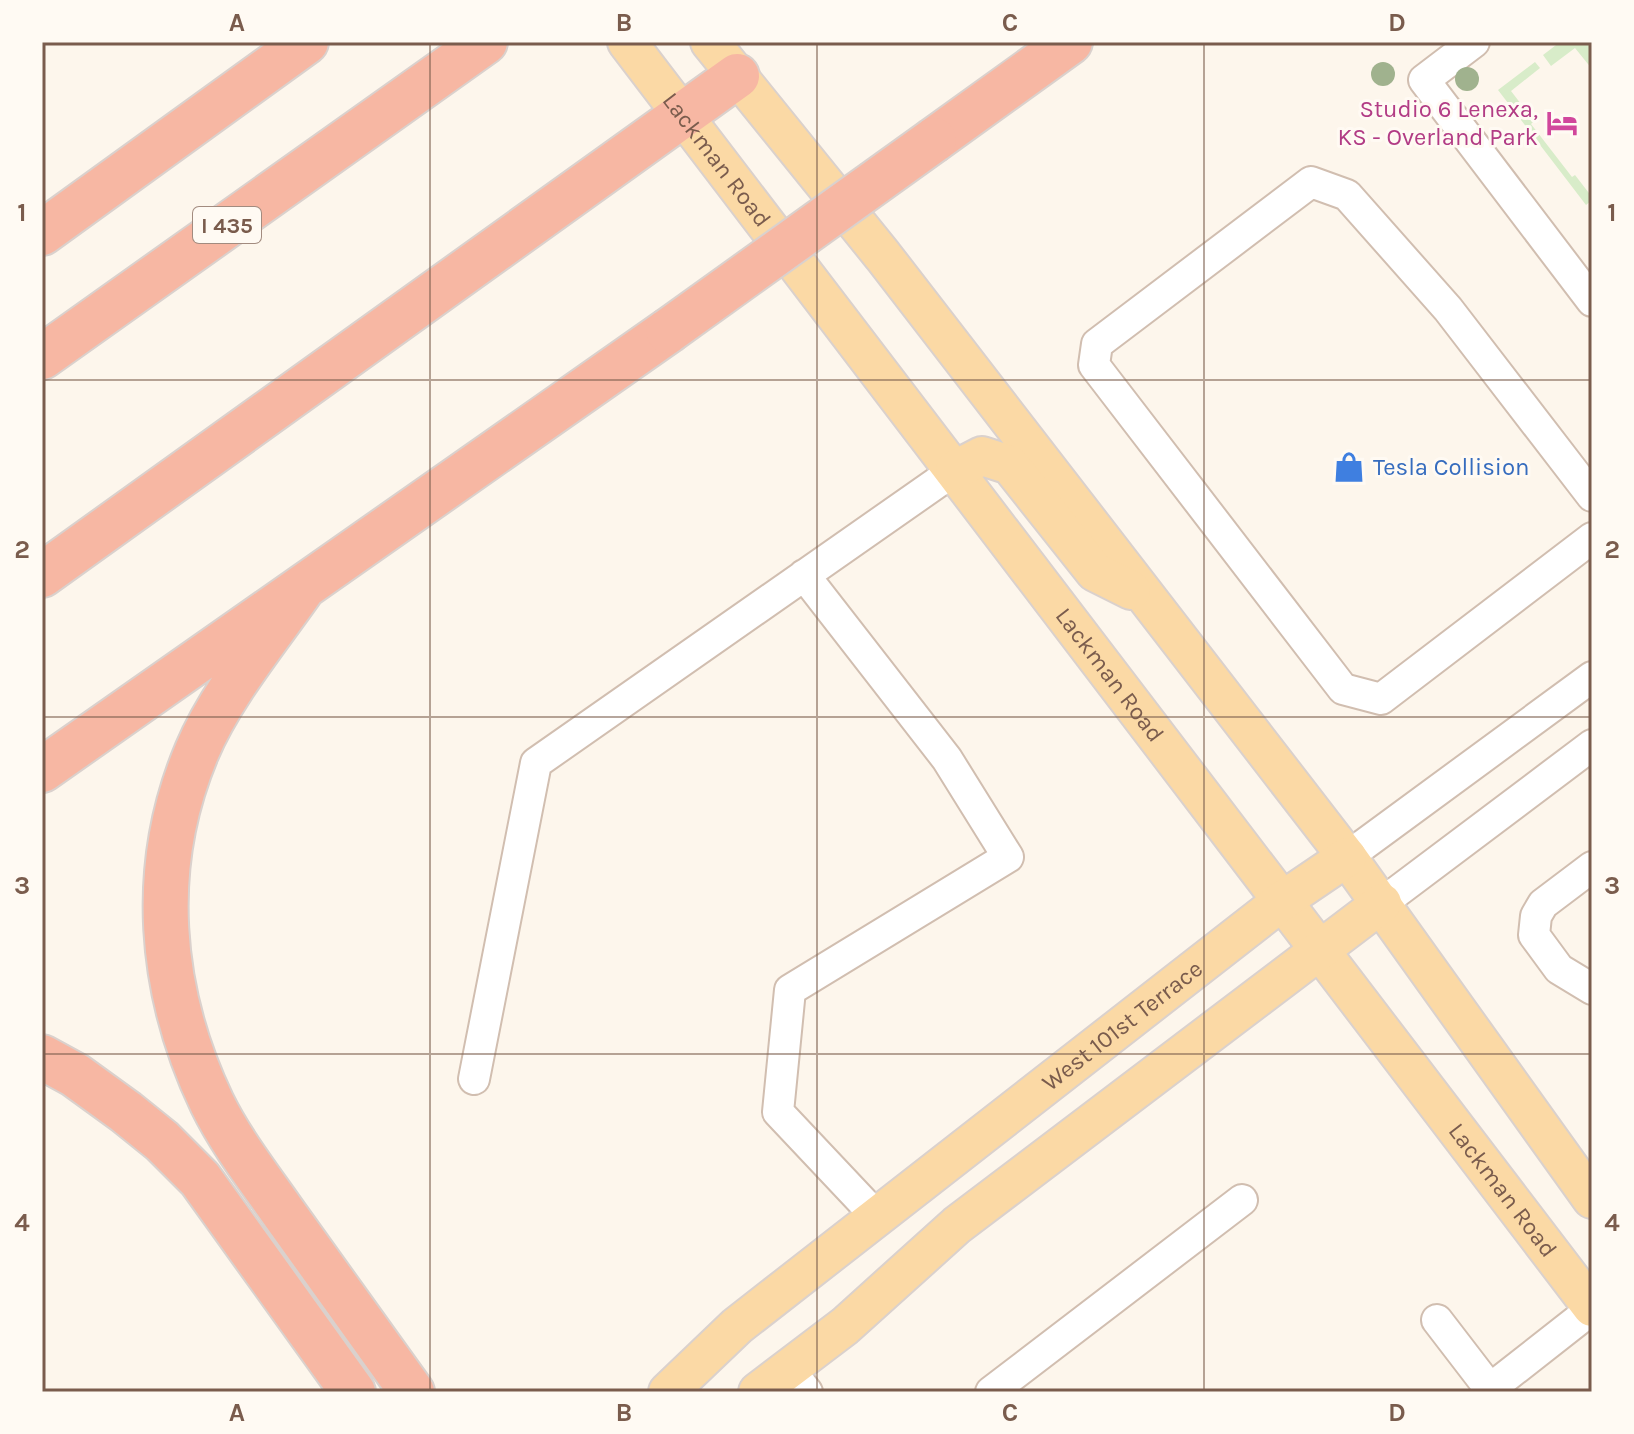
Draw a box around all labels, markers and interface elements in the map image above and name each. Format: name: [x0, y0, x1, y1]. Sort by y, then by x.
text: A: [229, 7, 245, 38]
text: B: [616, 7, 632, 38]
text: C: [1002, 7, 1018, 38]
text: D: [1388, 7, 1406, 38]
street label: Lackman Road: [657, 87, 777, 232]
place label: Studio 6 Lenexa, KS - Overland Park: [1338, 95, 1538, 151]
hotel icon: Studio 6 Lenexa, KS - Overland Park: [1545, 106, 1579, 140]
text: 1: [17, 197, 27, 228]
text: 1: [1607, 197, 1617, 228]
road number: I 435: [193, 207, 261, 243]
shop icon: Tesla Collision: [1332, 450, 1366, 484]
place label: Tesla Collision: [1373, 453, 1530, 481]
text: 2: [14, 534, 30, 565]
text: 2: [1604, 534, 1620, 565]
street label: Lackman Road: [1050, 602, 1170, 748]
text: 3: [14, 870, 30, 901]
text: 3: [1604, 870, 1620, 901]
street label: West 101st Terrace: [1036, 954, 1208, 1097]
street label: Lackman Road: [1443, 1117, 1563, 1263]
text: 4: [14, 1207, 30, 1238]
text: 4: [1604, 1207, 1620, 1238]
text: A: [229, 1397, 245, 1428]
text: B: [616, 1397, 632, 1428]
text: C: [1002, 1397, 1018, 1428]
text: D: [1388, 1397, 1406, 1428]

